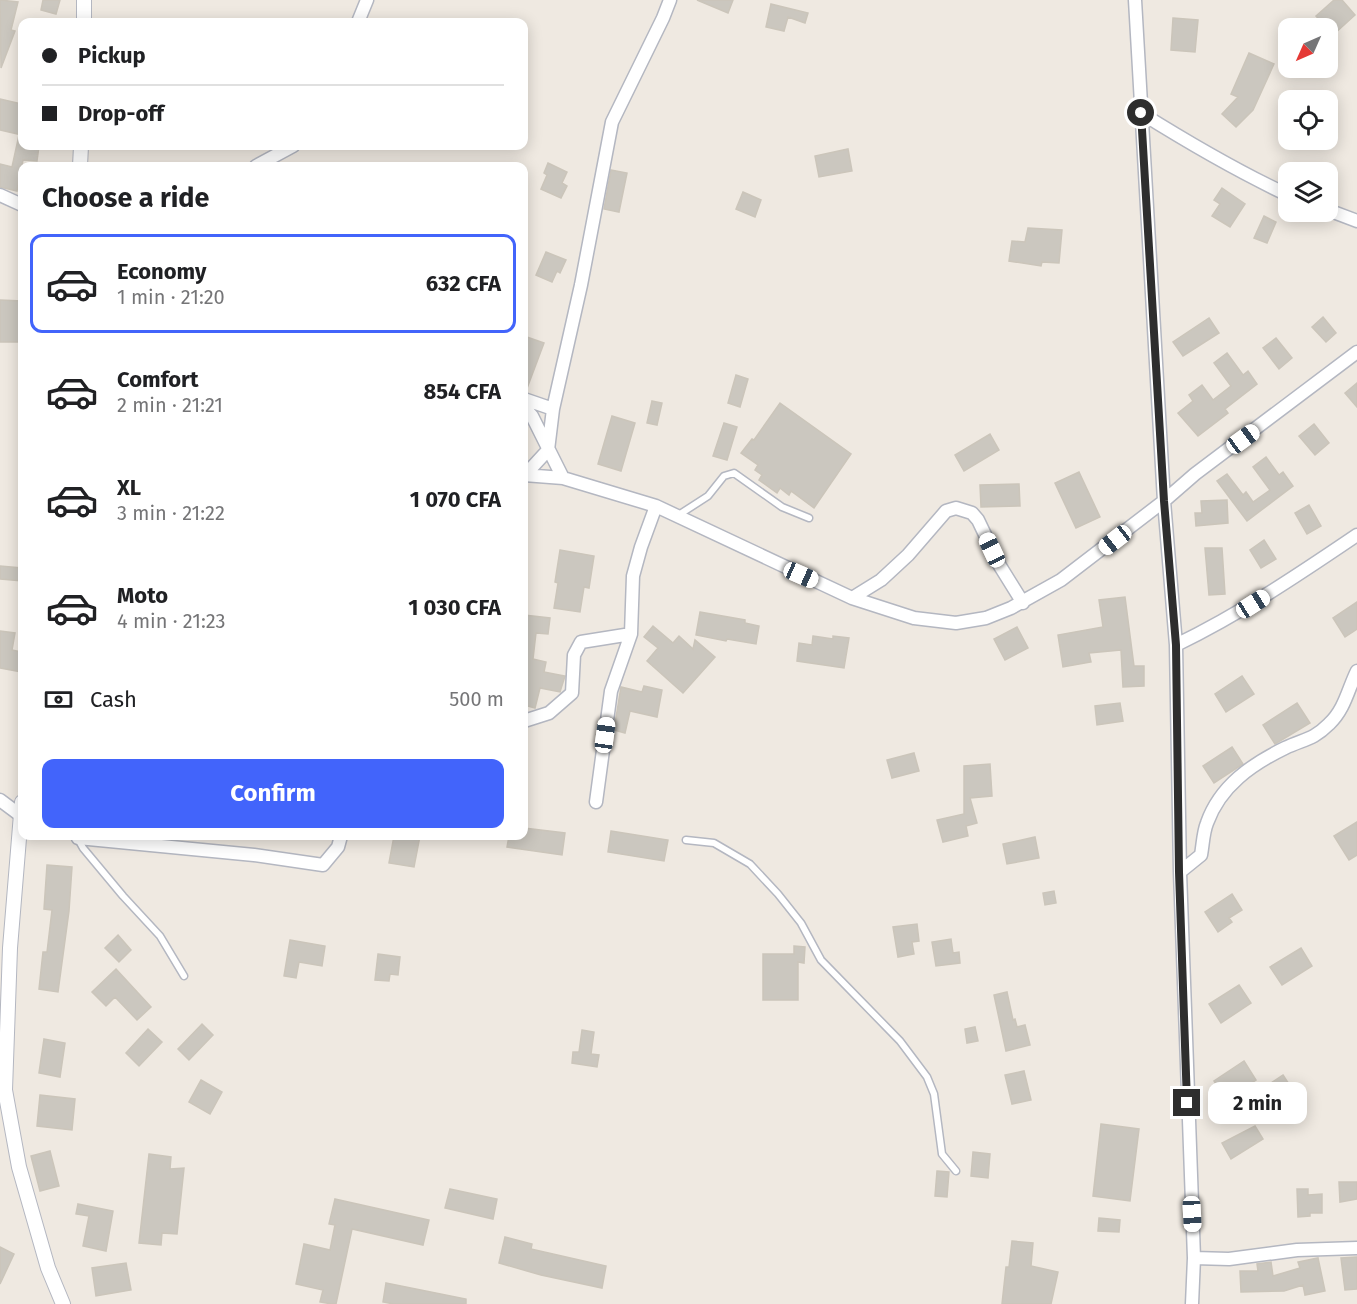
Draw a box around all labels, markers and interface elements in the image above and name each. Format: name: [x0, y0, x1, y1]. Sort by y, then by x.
north arrow: [1278, 18, 1338, 78]
map controls: [1278, 18, 1338, 222]
text: Pickup: [78, 42, 146, 69]
button: locate: [1278, 90, 1338, 150]
route start: [1127, 99, 1154, 126]
text: Drop-off: [78, 100, 164, 127]
button: layers: [1278, 162, 1338, 222]
text: Choose a ride: [42, 182, 209, 214]
icon: car: [45, 257, 99, 311]
text: Economy: [117, 258, 206, 285]
text: 632 CFA: [426, 270, 501, 297]
text: 1 min · 21:20: [117, 285, 225, 309]
icon: car: [45, 365, 99, 419]
text: Comfort: [117, 366, 198, 393]
text: 854 CFA: [424, 378, 501, 405]
text: 2 min · 21:21: [117, 393, 223, 417]
car: [1223, 421, 1263, 457]
icon: car: [45, 473, 99, 527]
text: XL: [117, 474, 141, 501]
text: 1 070 CFA: [410, 486, 501, 513]
text: 3 min · 21:22: [117, 501, 225, 525]
car: [1095, 522, 1135, 558]
car: [976, 530, 1008, 570]
car: [781, 559, 821, 591]
icon: car: [45, 581, 99, 635]
text: Moto: [117, 582, 168, 609]
car: [1233, 587, 1273, 621]
text: 1 030 CFA: [408, 594, 501, 621]
text: 4 min · 21:23: [117, 609, 225, 633]
icon: cash: [42, 683, 75, 716]
text: Cash: [90, 686, 137, 713]
text: 500 m: [449, 687, 504, 711]
car: [594, 716, 616, 754]
button: Confirm: [42, 759, 504, 828]
callout: 2 min: [1208, 1082, 1307, 1124]
route end: [1173, 1089, 1200, 1116]
text: 2 min: [1233, 1091, 1282, 1115]
car: [1182, 1196, 1202, 1232]

